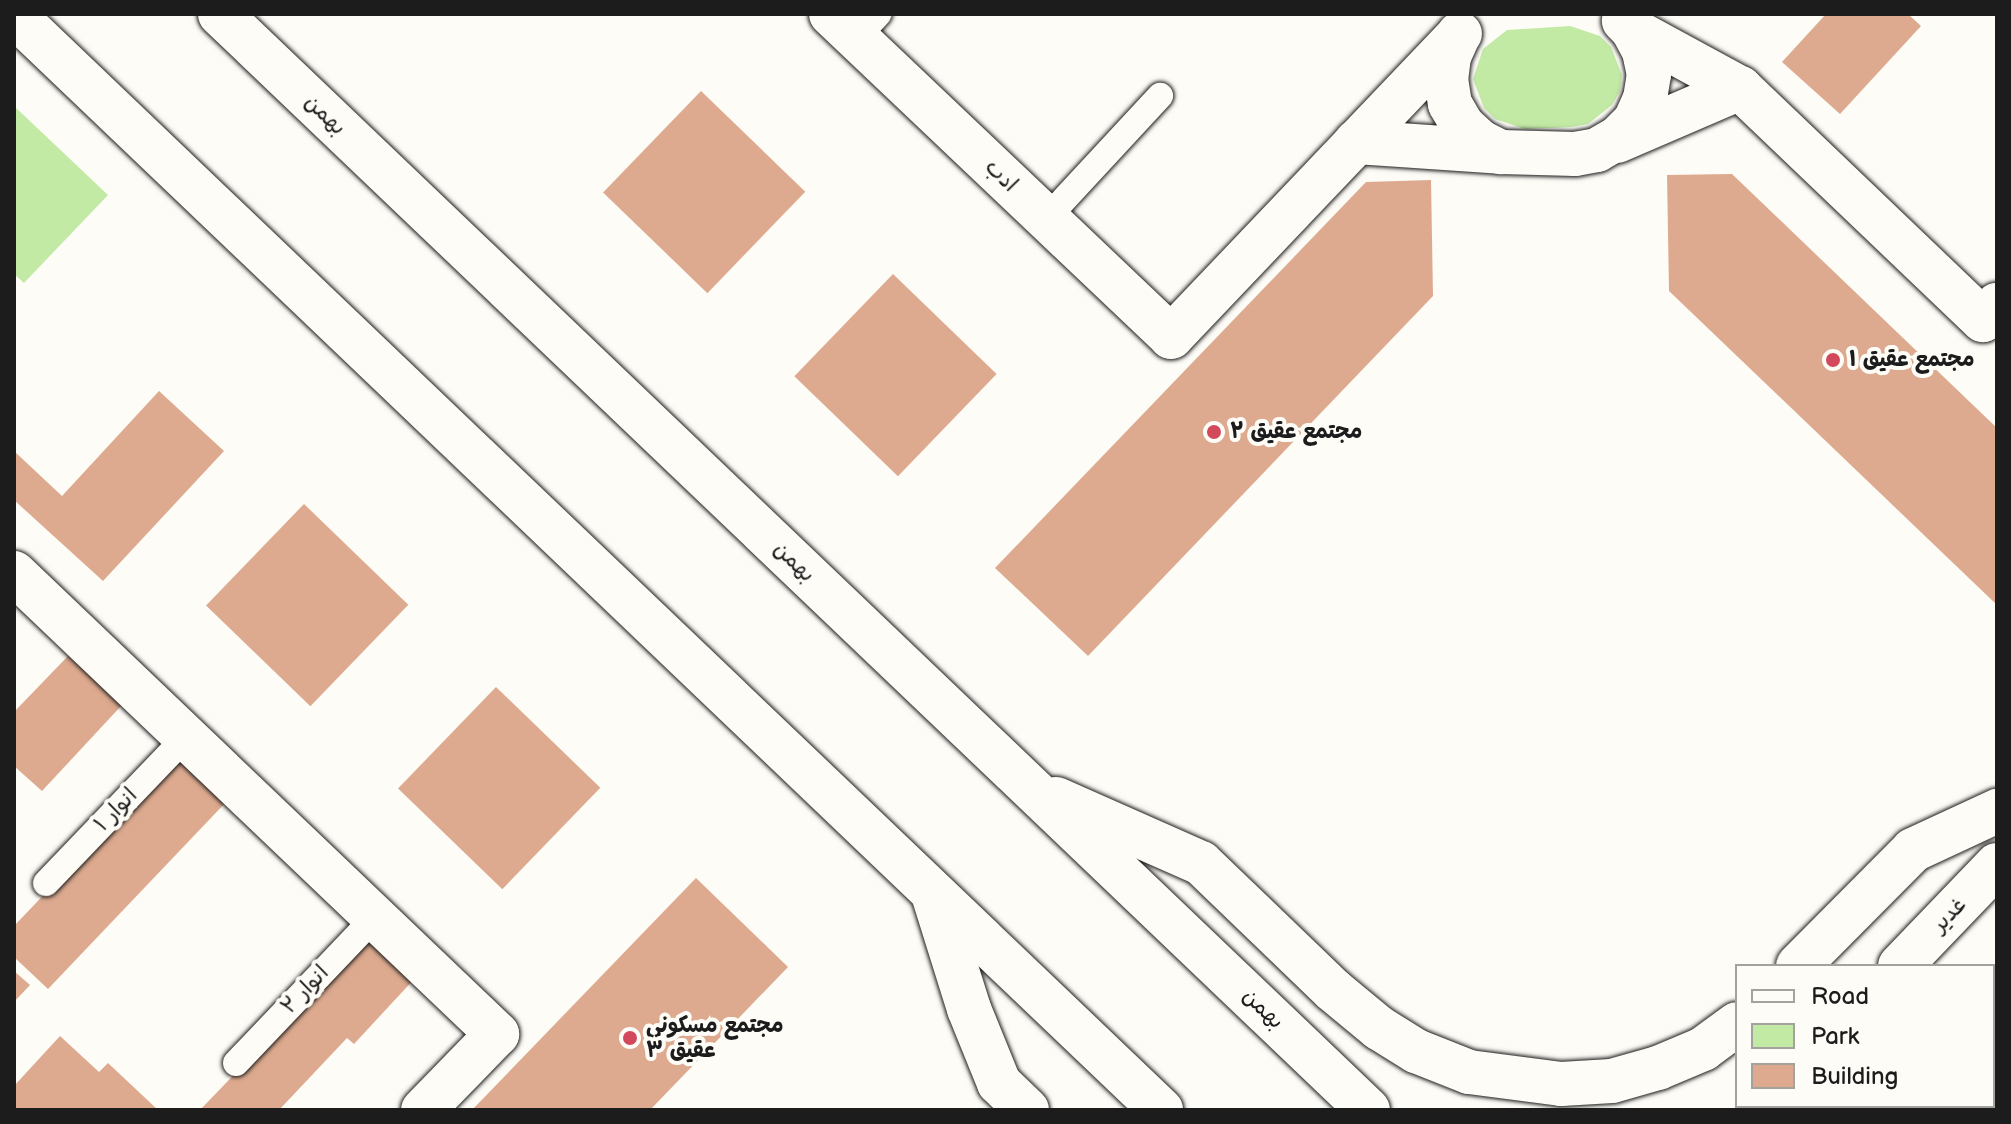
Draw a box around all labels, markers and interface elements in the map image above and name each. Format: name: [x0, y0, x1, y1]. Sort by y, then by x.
street label: بهمن: [299, 89, 351, 141]
street label: ادب: [979, 154, 1023, 198]
place label: مجتمع عقیق ۱: [1849, 347, 1975, 373]
marker: مجتمع عقیق ۱: [1824, 351, 1842, 369]
place label: مجتمع عقیق ۲: [1230, 419, 1362, 445]
marker: مجتمع عقیق ۲: [1205, 423, 1223, 441]
street label: بهمن: [768, 536, 820, 588]
street label: انوار ۱: [89, 783, 143, 837]
street label: غدیر: [1926, 892, 1972, 938]
street label: انوار ۲: [276, 960, 334, 1020]
legend: [1735, 964, 1995, 1108]
text: Road: [1811, 982, 1869, 1011]
street label: بهمن: [1237, 983, 1289, 1035]
place label: مجتمع مسکونی عقیق ۳: [646, 1012, 784, 1064]
text: Park: [1811, 1022, 1859, 1051]
marker: مجتمع مسکونی عقیق ۳: [621, 1029, 639, 1047]
text: Building: [1811, 1062, 1898, 1091]

